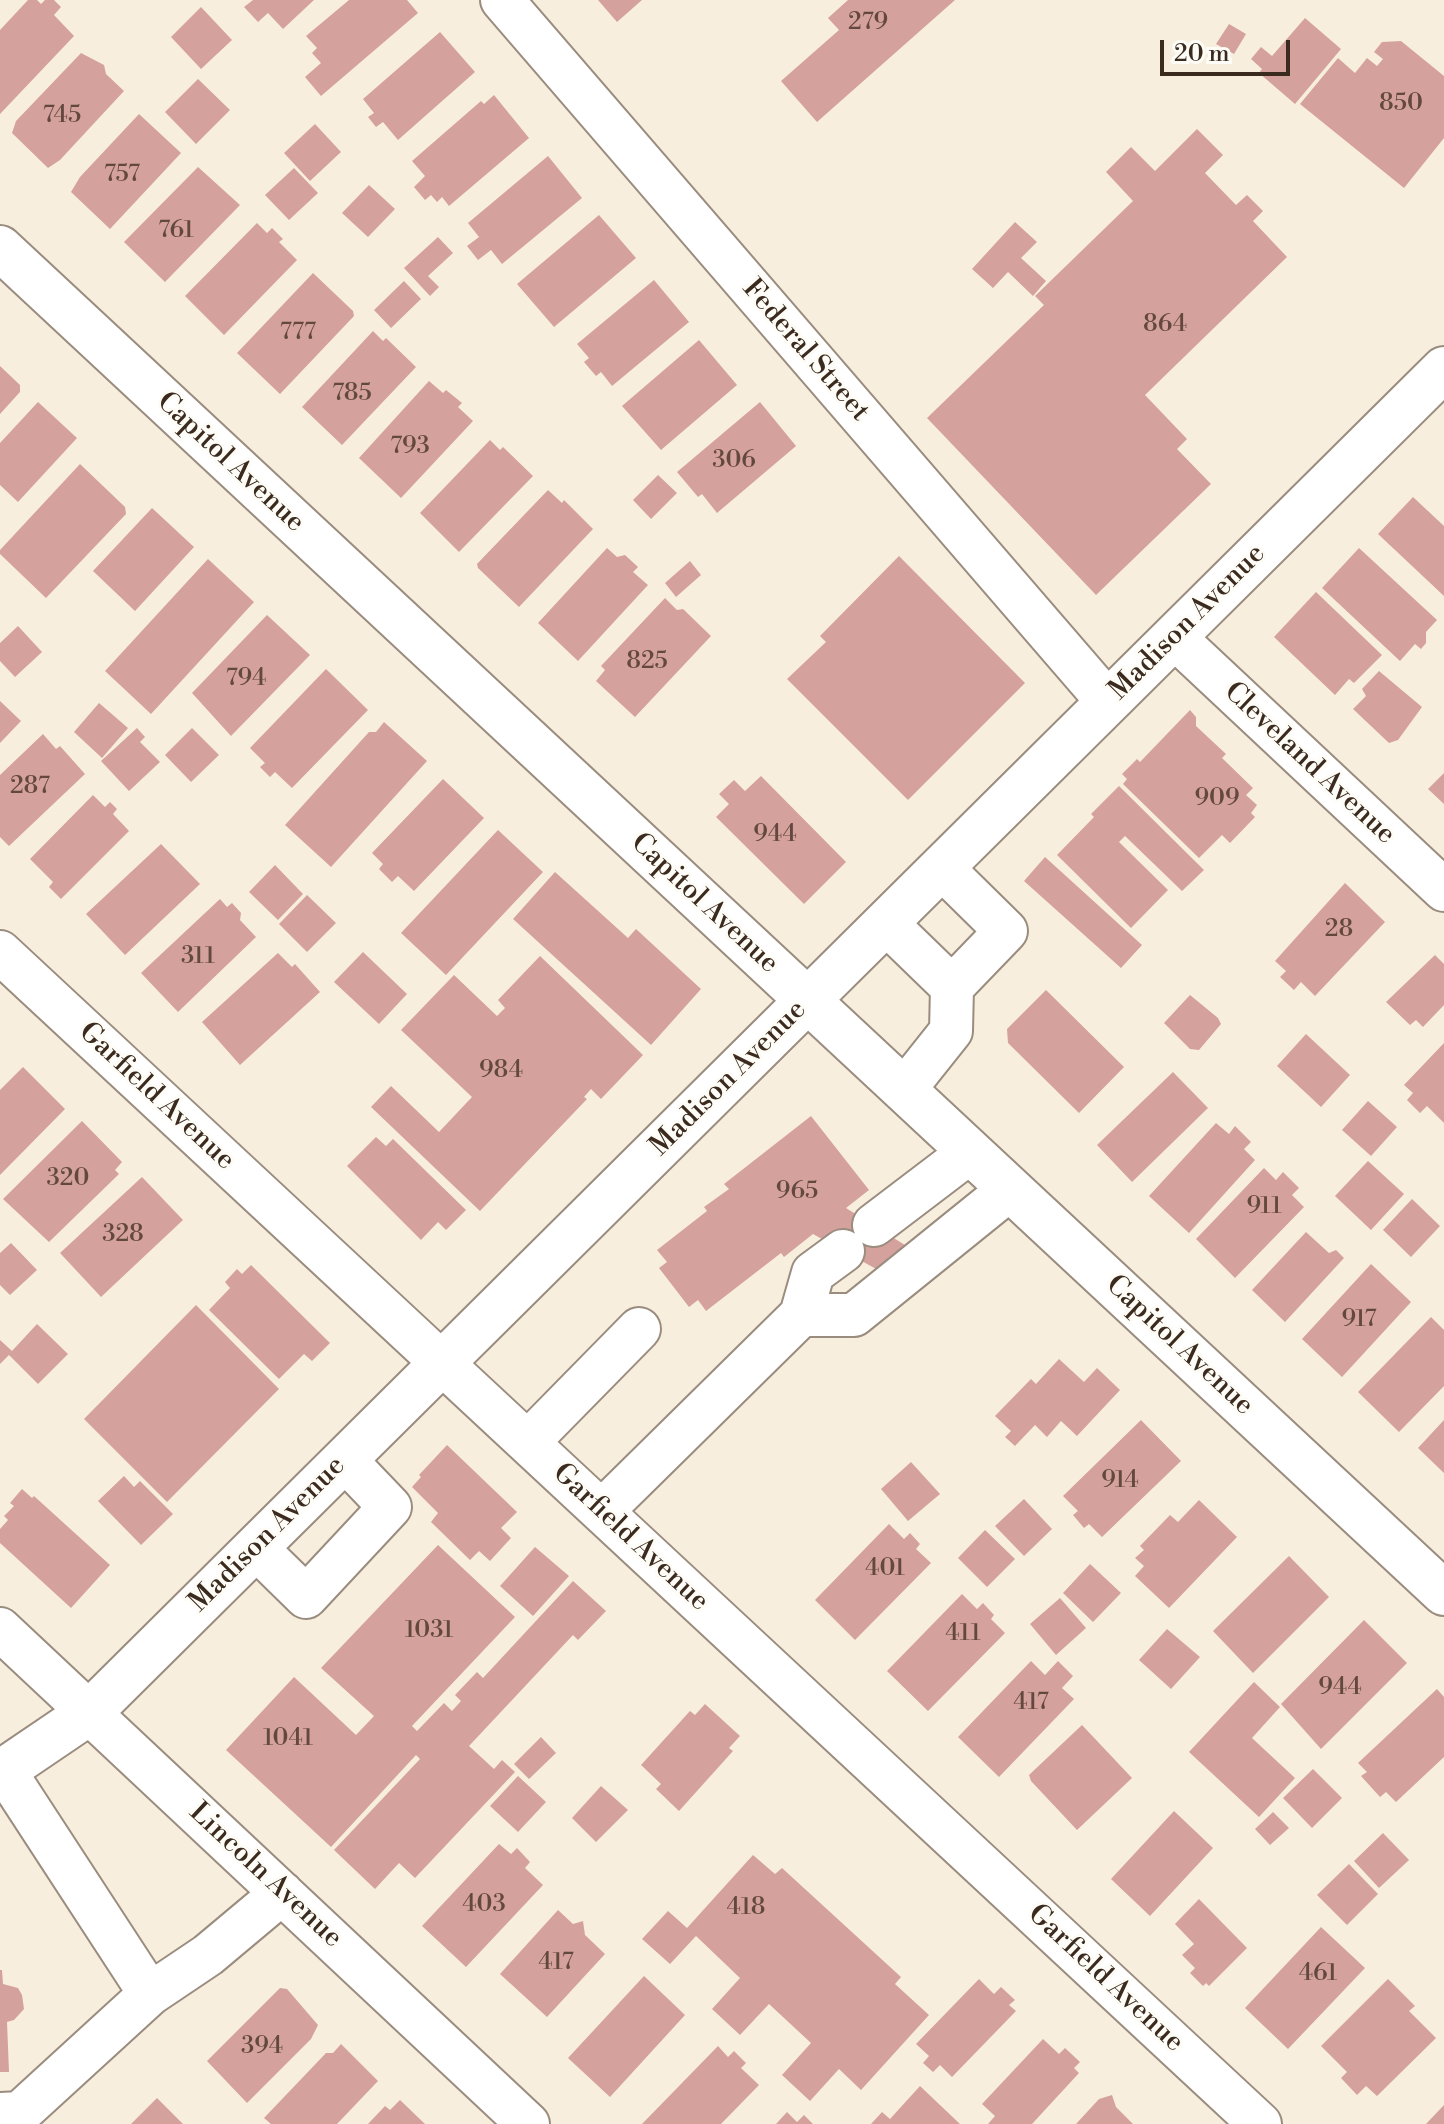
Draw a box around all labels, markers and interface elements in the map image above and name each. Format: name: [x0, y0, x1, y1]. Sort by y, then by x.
house number: 279: [848, 9, 888, 37]
scale bar: [1164, 24, 1294, 74]
text: 20 m: [1174, 39, 1230, 69]
house number: 850: [1379, 90, 1423, 118]
house number: 745: [43, 102, 81, 130]
house number: 757: [104, 161, 140, 189]
house number: 761: [158, 217, 194, 245]
street label: Federal Street: [734, 273, 876, 429]
house number: 864: [1143, 311, 1187, 339]
house number: 777: [280, 319, 316, 347]
house number: 785: [332, 380, 372, 408]
street label: Capitol Avenue: [149, 386, 311, 540]
house number: 793: [390, 433, 430, 461]
house number: 306: [712, 447, 756, 475]
street label: Madison Avenue: [1103, 538, 1273, 708]
house number: 825: [626, 648, 668, 676]
house number: 794: [226, 665, 266, 693]
street label: Cleveland Avenue: [1216, 676, 1402, 852]
house number: 287: [10, 773, 50, 801]
house number: 909: [1195, 785, 1239, 813]
house number: 944: [753, 821, 797, 849]
street label: Capitol Avenue: [623, 827, 785, 981]
house number: 28: [1325, 916, 1353, 944]
house number: 311: [181, 943, 215, 971]
street label: Madison Avenue: [644, 994, 814, 1164]
street label: Garfield Avenue: [71, 1016, 241, 1178]
house number: 984: [479, 1057, 523, 1085]
house number: 320: [47, 1165, 89, 1193]
house number: 965: [776, 1178, 818, 1206]
house number: 911: [1246, 1193, 1282, 1221]
house number: 328: [102, 1221, 144, 1249]
street label: Capitol Avenue: [1098, 1269, 1260, 1423]
house number: 917: [1342, 1306, 1376, 1334]
street label: Madison Avenue: [183, 1450, 353, 1620]
street label: Garfield Avenue: [545, 1457, 715, 1619]
house number: 914: [1101, 1467, 1139, 1495]
house number: 401: [865, 1555, 905, 1583]
house number: 1031: [405, 1617, 453, 1645]
house number: 411: [945, 1620, 981, 1648]
house number: 944: [1318, 1674, 1362, 1702]
house number: 417: [1013, 1689, 1049, 1717]
house number: 1041: [263, 1725, 313, 1753]
street label: Lincoln Avenue: [181, 1796, 349, 1956]
house number: 403: [462, 1891, 506, 1919]
house number: 418: [727, 1894, 765, 1922]
street label: Garfield Avenue: [1020, 1898, 1190, 2060]
house number: 417: [538, 1949, 574, 1977]
house number: 461: [1299, 1960, 1337, 1988]
house number: 394: [241, 2033, 283, 2061]

